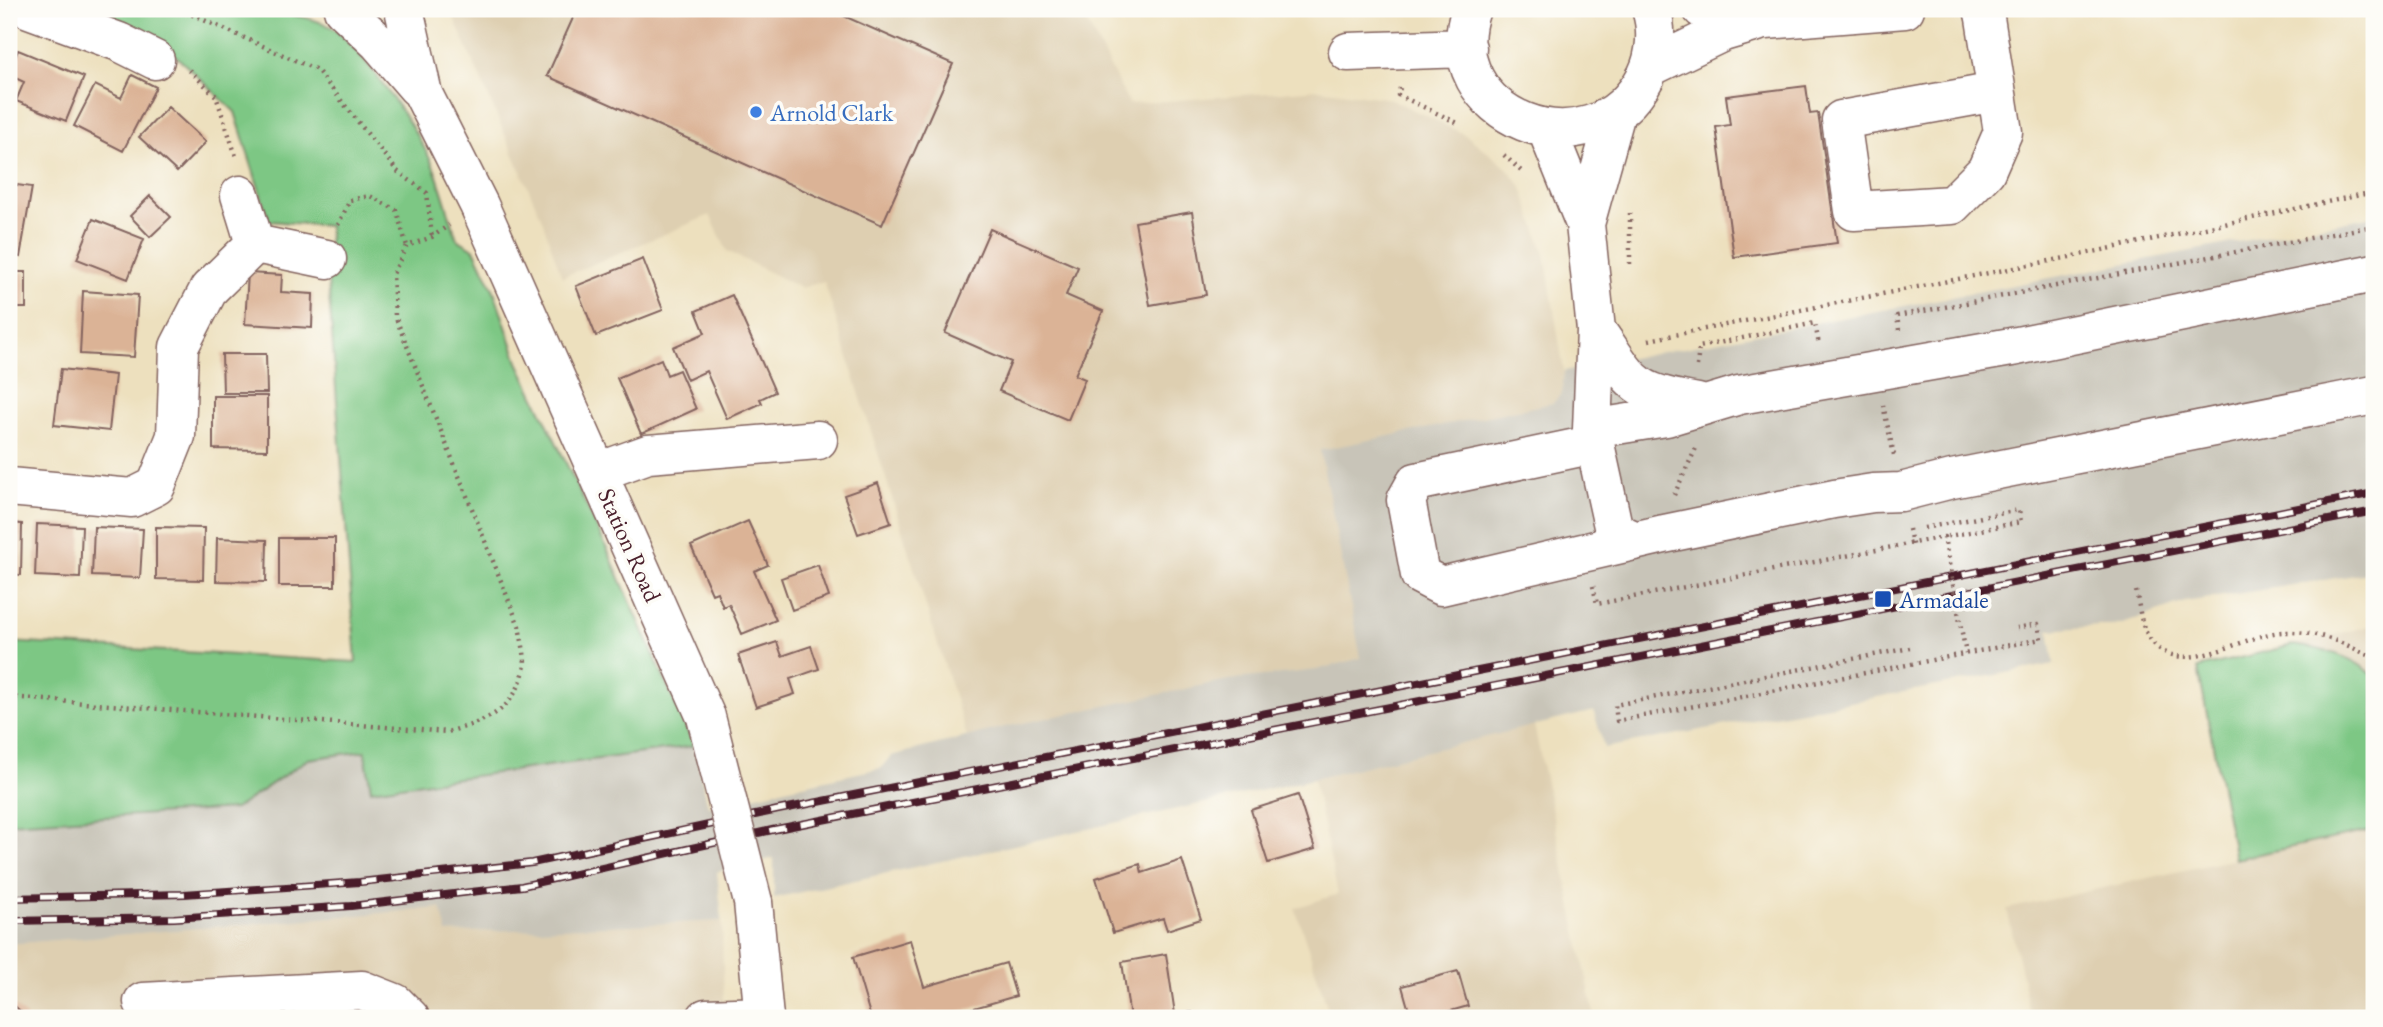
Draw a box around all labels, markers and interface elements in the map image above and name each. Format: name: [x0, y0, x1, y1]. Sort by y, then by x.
place label: Arnold Clark: [769, 97, 894, 128]
marker: Arnold Clark: [748, 104, 764, 120]
street label: Station Road: [591, 483, 669, 607]
place label: Armadale: [1898, 584, 1989, 615]
marker: Armadale: [1873, 589, 1893, 609]

